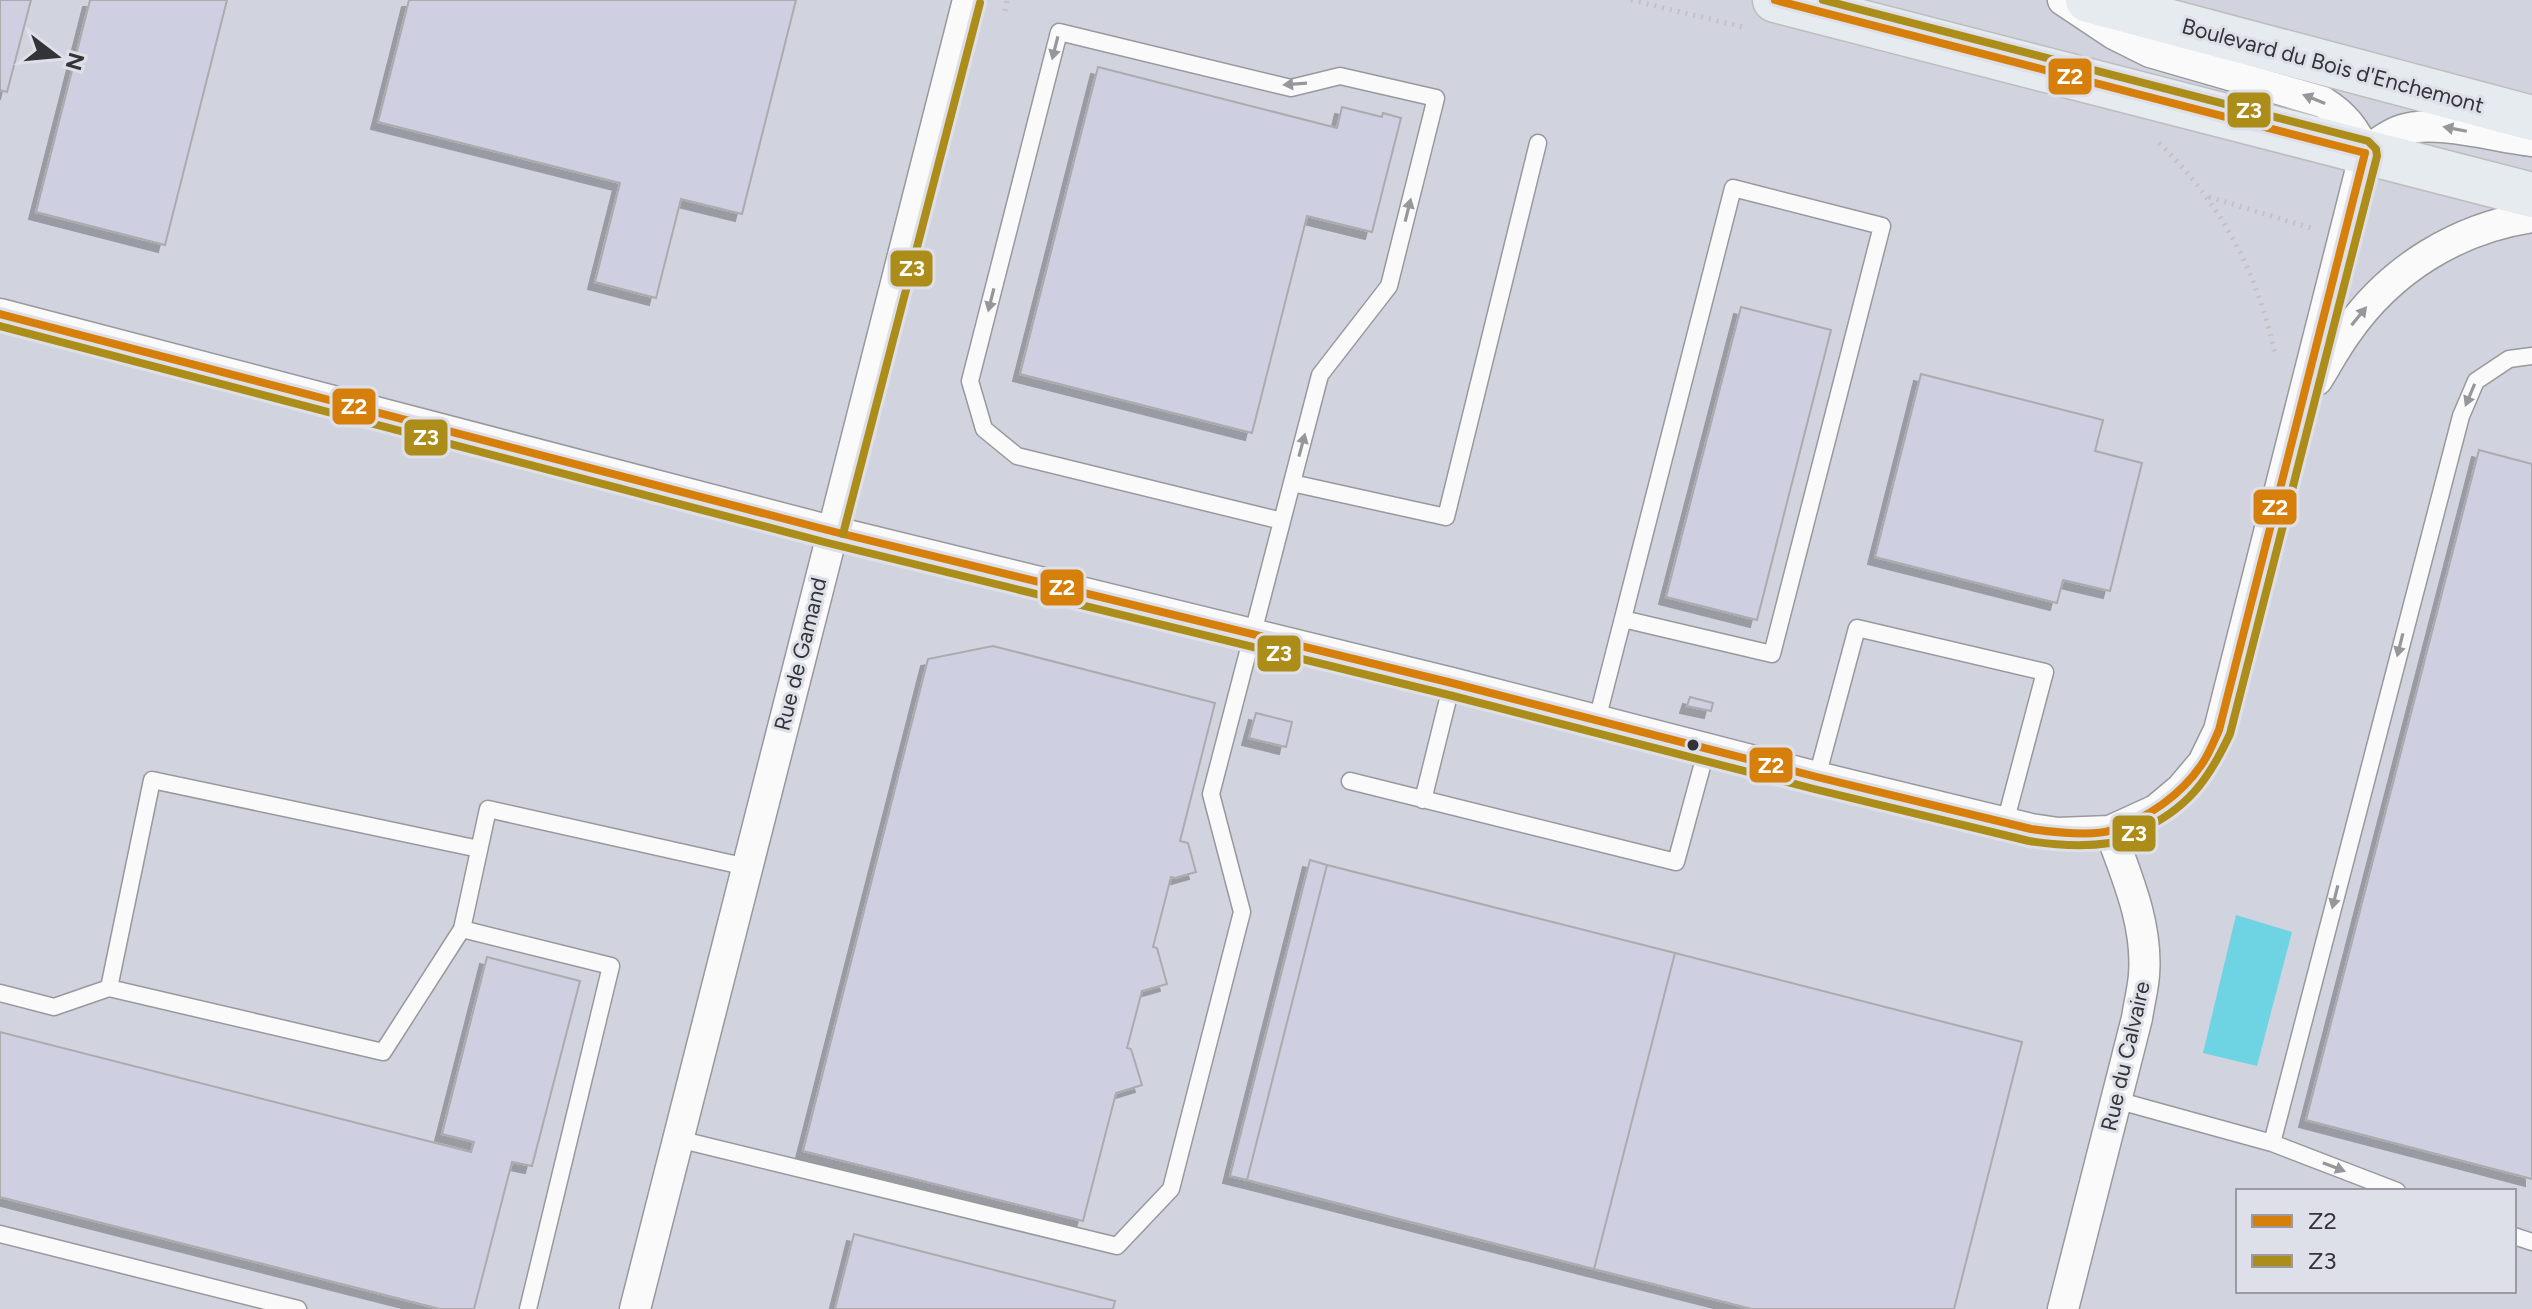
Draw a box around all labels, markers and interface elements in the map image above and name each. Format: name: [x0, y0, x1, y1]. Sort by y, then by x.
street label: Boulevard du Bois d'Enchemont: [2179, 12, 2487, 119]
north arrow: [16, 16, 96, 96]
one-way arrow: [1048, 36, 1061, 61]
text: N: [59, 49, 90, 73]
line badge: Z2: [2047, 57, 2093, 96]
text: Z2: [2057, 63, 2083, 90]
one-way arrow: [1283, 78, 1308, 91]
line badge: Z3: [2226, 91, 2272, 129]
one-way arrow: [2302, 92, 2326, 105]
text: Z3: [2236, 97, 2262, 124]
one-way arrow: [2442, 122, 2467, 135]
one-way arrow: [1402, 198, 1414, 223]
line badge: Z3: [889, 249, 934, 288]
text: Z3: [899, 255, 925, 282]
one-way arrow: [984, 288, 996, 313]
one-way arrow: [2350, 306, 2367, 326]
one-way arrow: [2463, 383, 2476, 407]
line badge: Z2: [331, 387, 377, 426]
text: Z2: [341, 393, 367, 420]
line badge: Z3: [403, 418, 449, 457]
text: Z3: [413, 424, 439, 451]
one-way arrow: [1296, 433, 1309, 457]
line badge: Z2: [2252, 488, 2298, 526]
text: Z2: [2262, 494, 2288, 521]
line badge: Z2: [1039, 568, 1085, 607]
text: Z2: [1049, 574, 1075, 601]
street label: Rue de Gamand: [768, 575, 833, 734]
one-way arrow: [2394, 633, 2406, 658]
line badge: Z3: [1256, 634, 1302, 673]
text: Z3: [1266, 640, 1292, 667]
unlabelled marker: [1685, 737, 1701, 753]
line badge: Z2: [1748, 746, 1794, 784]
text: Z2: [1758, 752, 1784, 779]
line badge: Z3: [2111, 814, 2157, 853]
text: Z3: [2121, 820, 2147, 847]
one-way arrow: [2329, 885, 2341, 910]
street label: Rue du Calvaire: [2095, 979, 2156, 1134]
one-way arrow: [2322, 1161, 2346, 1174]
legend: [2236, 1189, 2516, 1293]
text: Z2: [2308, 1206, 2337, 1235]
text: Z3: [2308, 1246, 2336, 1275]

